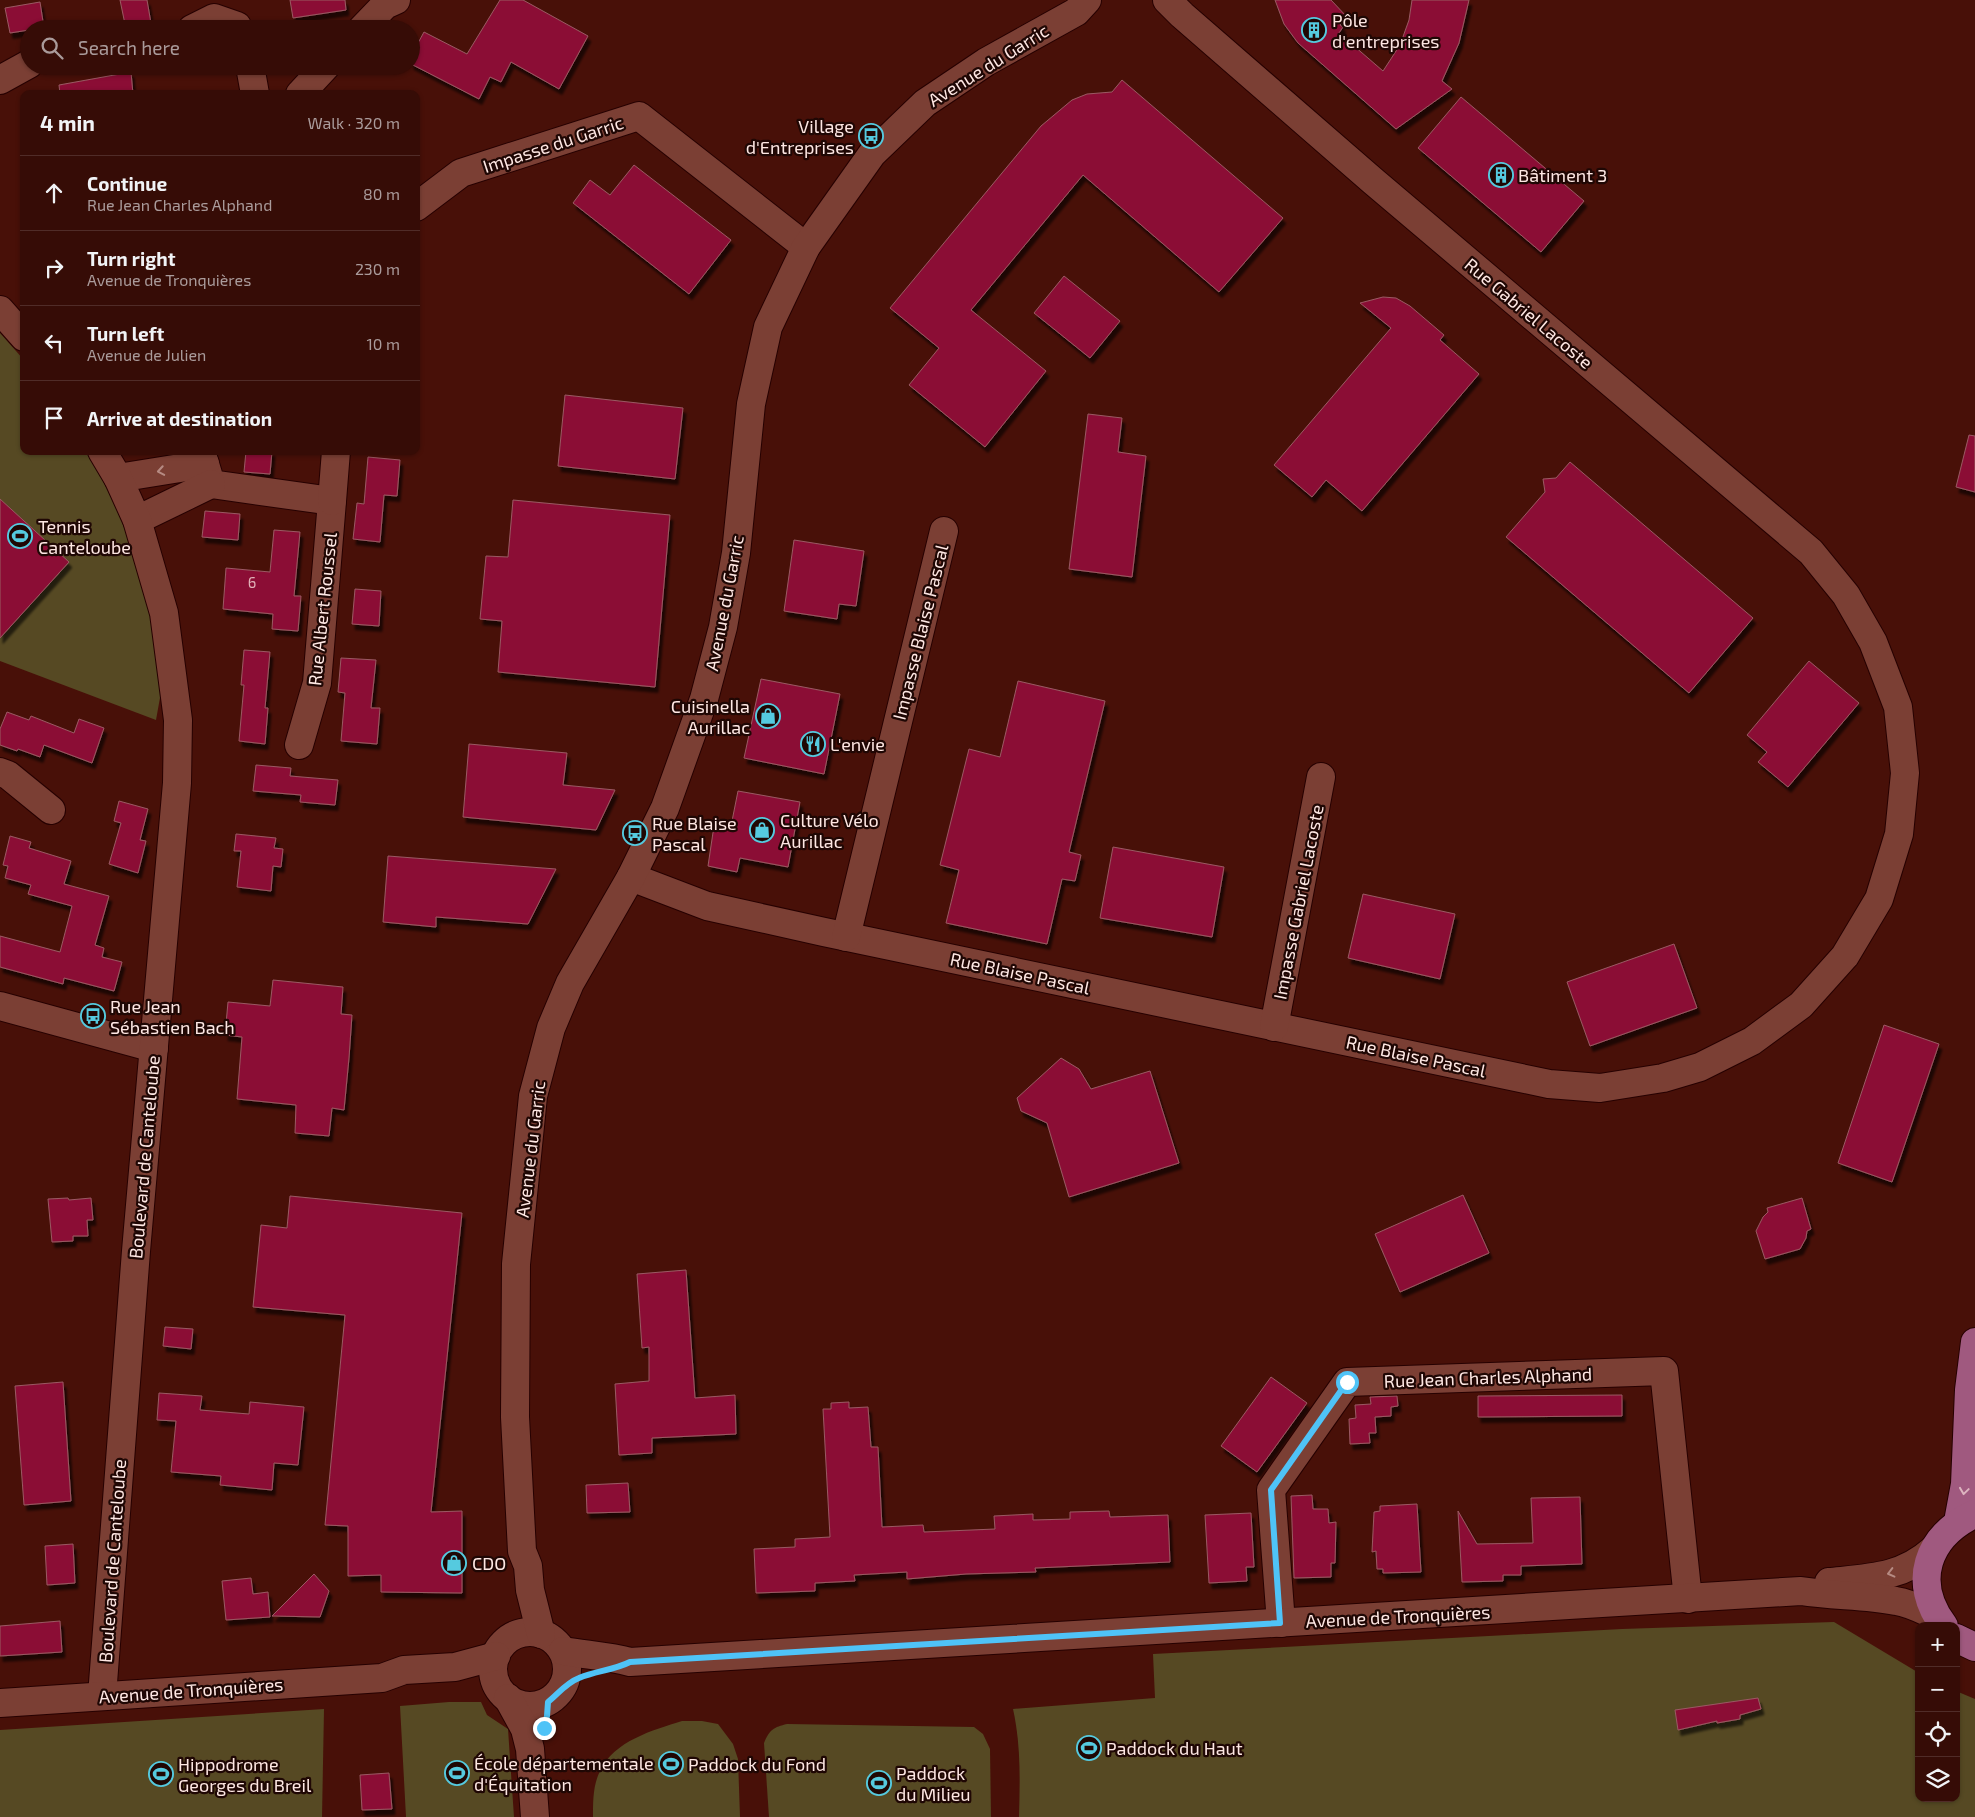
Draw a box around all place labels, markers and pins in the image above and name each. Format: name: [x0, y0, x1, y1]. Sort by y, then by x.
place label: Pôle d'entreprises: [1332, 9, 1439, 52]
building icon: Pôle d'entreprises: [1301, 17, 1327, 43]
place label: Village d'Entreprises: [746, 115, 854, 158]
bus stop icon: Village d'Entreprises: [858, 123, 884, 149]
building icon: Bâtiment 3: [1488, 162, 1514, 188]
place label: Bâtiment 3: [1518, 164, 1607, 186]
place label: Tennis Canteloube: [38, 515, 131, 558]
sports icon: Tennis Canteloube: [7, 523, 33, 549]
place label: Cuisinella Aurillac: [671, 695, 750, 738]
shop icon: Cuisinella Aurillac: [755, 703, 781, 729]
restaurant icon: L'envie: [800, 731, 826, 757]
place label: L'envie: [830, 733, 885, 755]
place label: Culture Vélo Aurillac: [780, 809, 879, 852]
place label: Rue Blaise Pascal: [652, 812, 737, 855]
shop icon: Culture Vélo Aurillac: [749, 817, 775, 843]
bus stop icon: Rue Blaise Pascal: [622, 820, 648, 846]
place label: Rue Jean Sébastien Bach: [110, 995, 235, 1038]
bus stop icon: Rue Jean Sébastien Bach: [80, 1003, 106, 1029]
shop icon: CDO: [441, 1550, 467, 1576]
place label: CDO: [472, 1552, 506, 1574]
sports icon: Paddock du Haut: [1076, 1735, 1102, 1761]
place label: Paddock du Haut: [1106, 1737, 1243, 1759]
sports icon: Paddock du Fond: [658, 1751, 684, 1777]
place label: École départementale d'Équitation: [474, 1752, 654, 1795]
place label: Hippodrome Georges du Breil: [178, 1753, 312, 1796]
place label: Paddock du Fond: [688, 1753, 826, 1775]
sports icon: École départementale d'Équitation: [444, 1760, 470, 1786]
sports icon: Hippodrome Georges du Breil: [148, 1761, 174, 1787]
place label: Paddock du Milieu: [896, 1762, 971, 1805]
sports icon: Paddock du Milieu: [866, 1770, 892, 1796]

